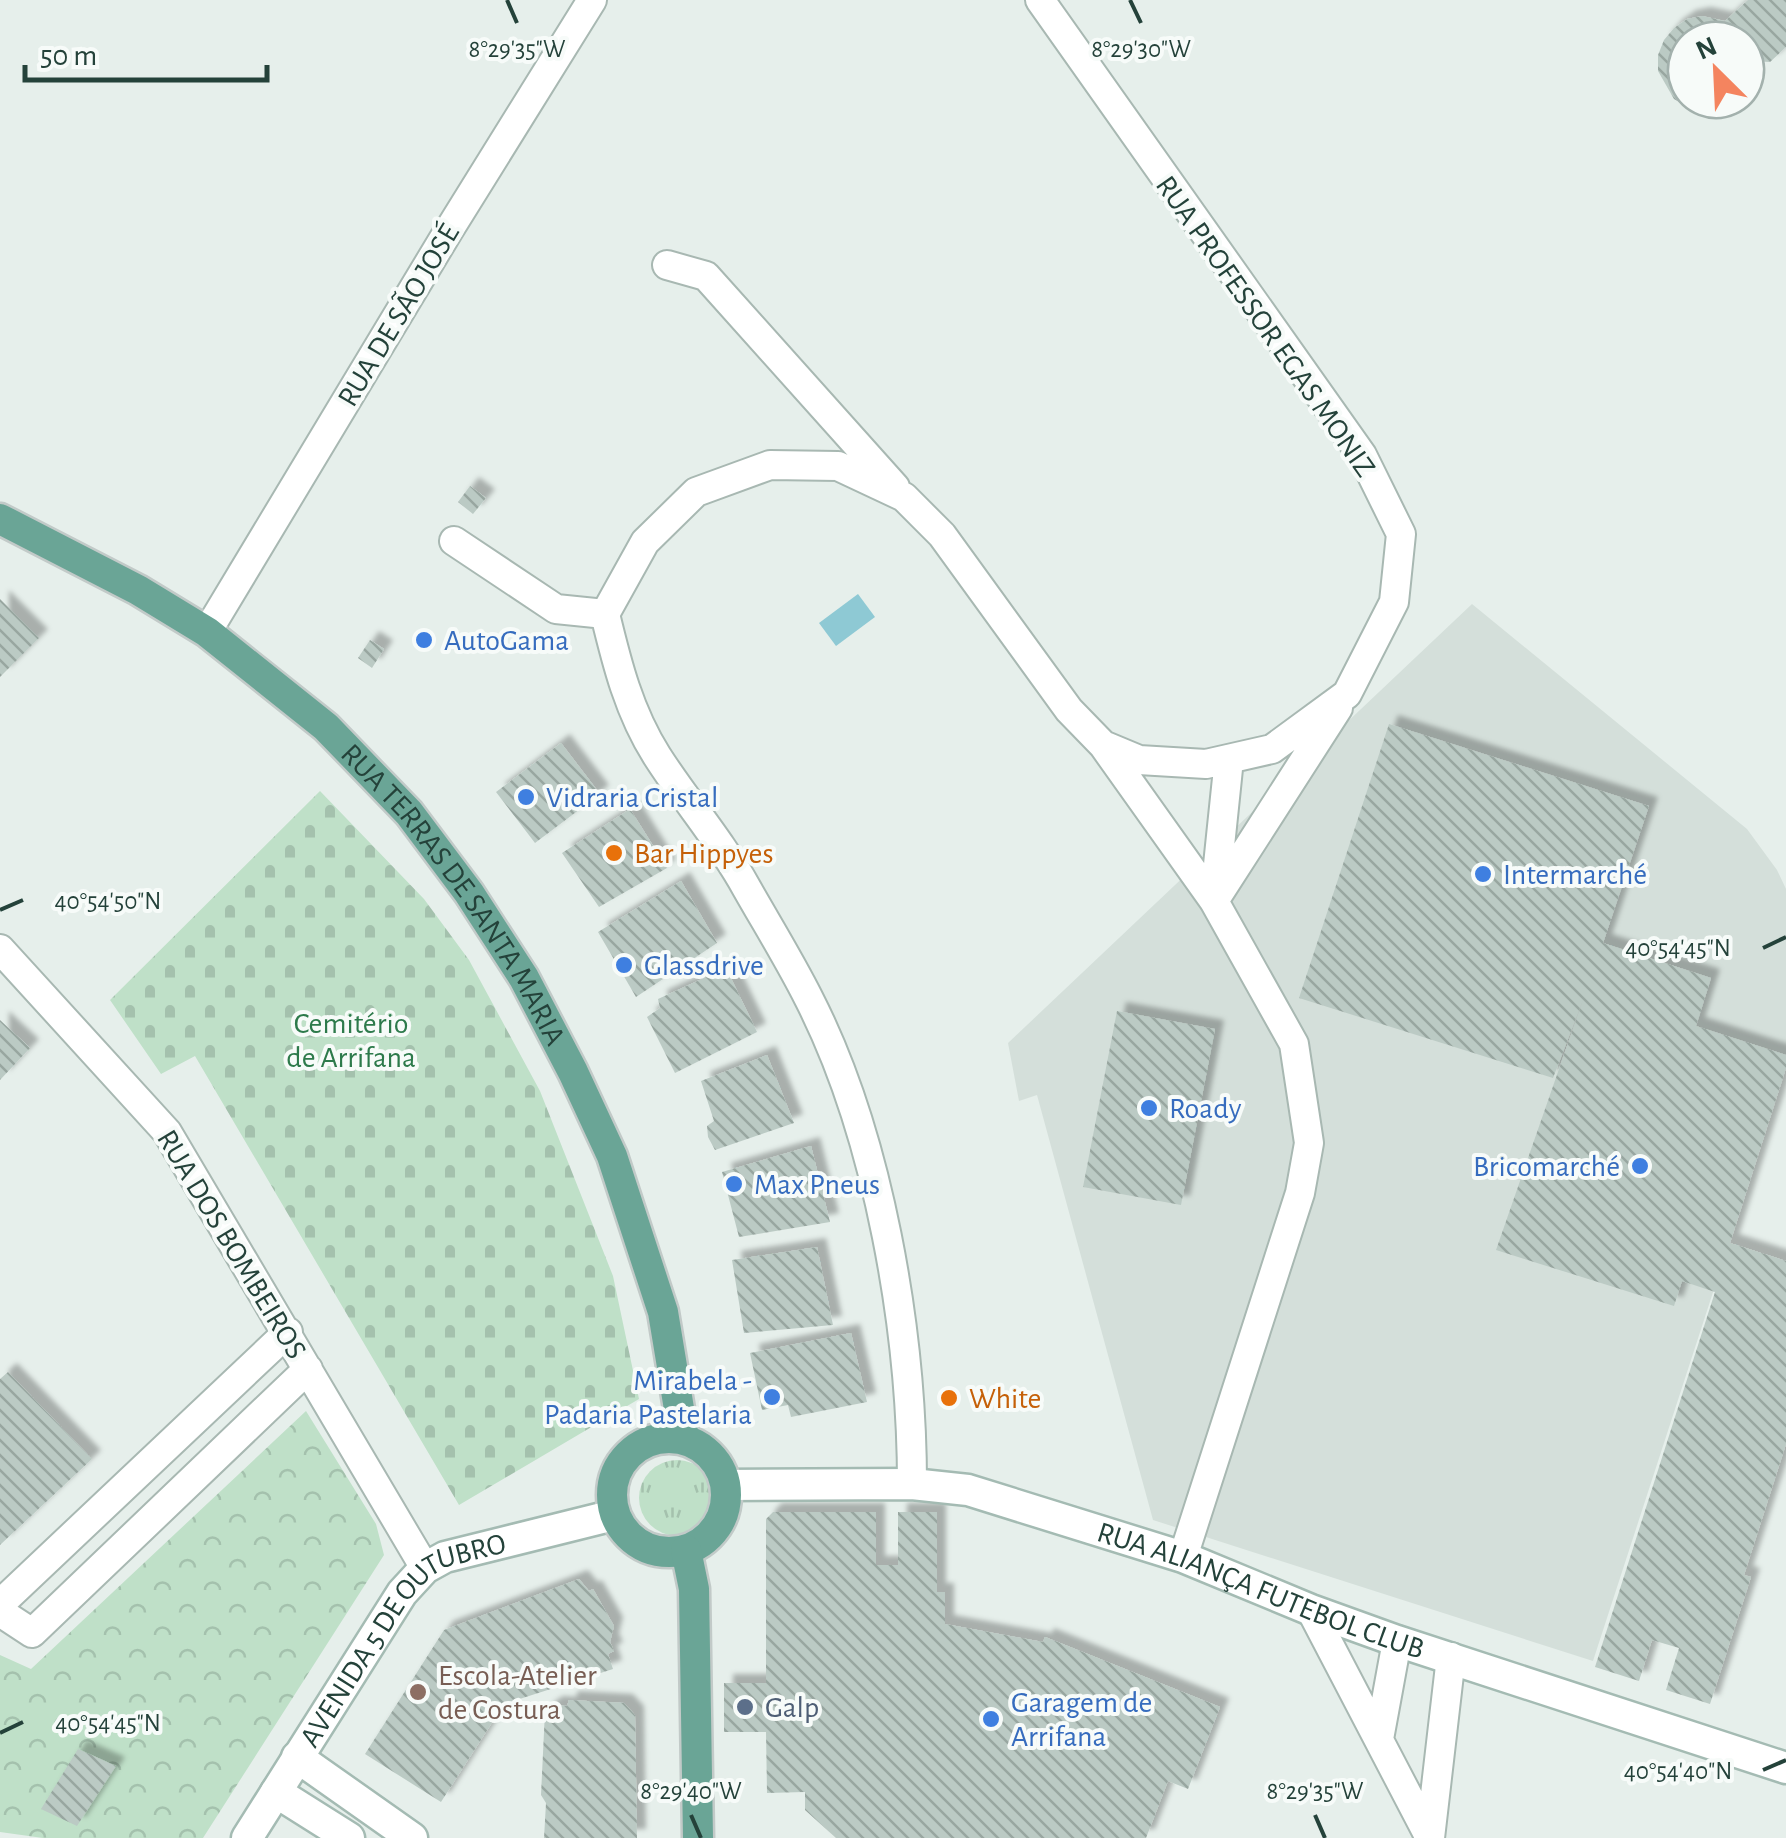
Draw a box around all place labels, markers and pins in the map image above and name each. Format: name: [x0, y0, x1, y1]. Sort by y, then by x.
place label: AutoGama: [444, 626, 569, 656]
marker: AutoGama: [413, 629, 435, 651]
place label: Vidraria Cristal: [546, 783, 718, 813]
marker: Vidraria Cristal: [515, 786, 537, 808]
place label: Bar Hippyes: [634, 839, 774, 869]
marker: Bar Hippyes: [603, 842, 625, 864]
place label: Intermarché: [1503, 860, 1647, 890]
marker: Intermarché: [1472, 863, 1494, 885]
place label: Glassdrive: [644, 951, 764, 981]
marker: Glassdrive: [613, 954, 635, 976]
place label: Roady: [1169, 1094, 1242, 1124]
marker: Roady: [1138, 1097, 1160, 1119]
place label: Bricomarché: [1473, 1152, 1620, 1182]
marker: Bricomarché: [1629, 1155, 1651, 1177]
place label: Max Pneus: [754, 1170, 880, 1200]
marker: Max Pneus: [723, 1173, 745, 1195]
place label: Mirabela - Padaria Pastelaria: [544, 1366, 752, 1430]
place label: White: [969, 1384, 1041, 1414]
marker: Mirabela - Padaria Pastelaria: [761, 1386, 783, 1408]
marker: White: [938, 1387, 960, 1409]
place label: Escola-Atelier de Costura: [438, 1661, 597, 1725]
marker: Escola-Atelier de Costura: [407, 1681, 429, 1703]
place label: Garagem de Arrifana: [1011, 1688, 1152, 1752]
place label: Galp: [765, 1693, 819, 1723]
marker: Galp: [734, 1696, 756, 1718]
marker: Garagem de Arrifana: [980, 1708, 1002, 1730]

